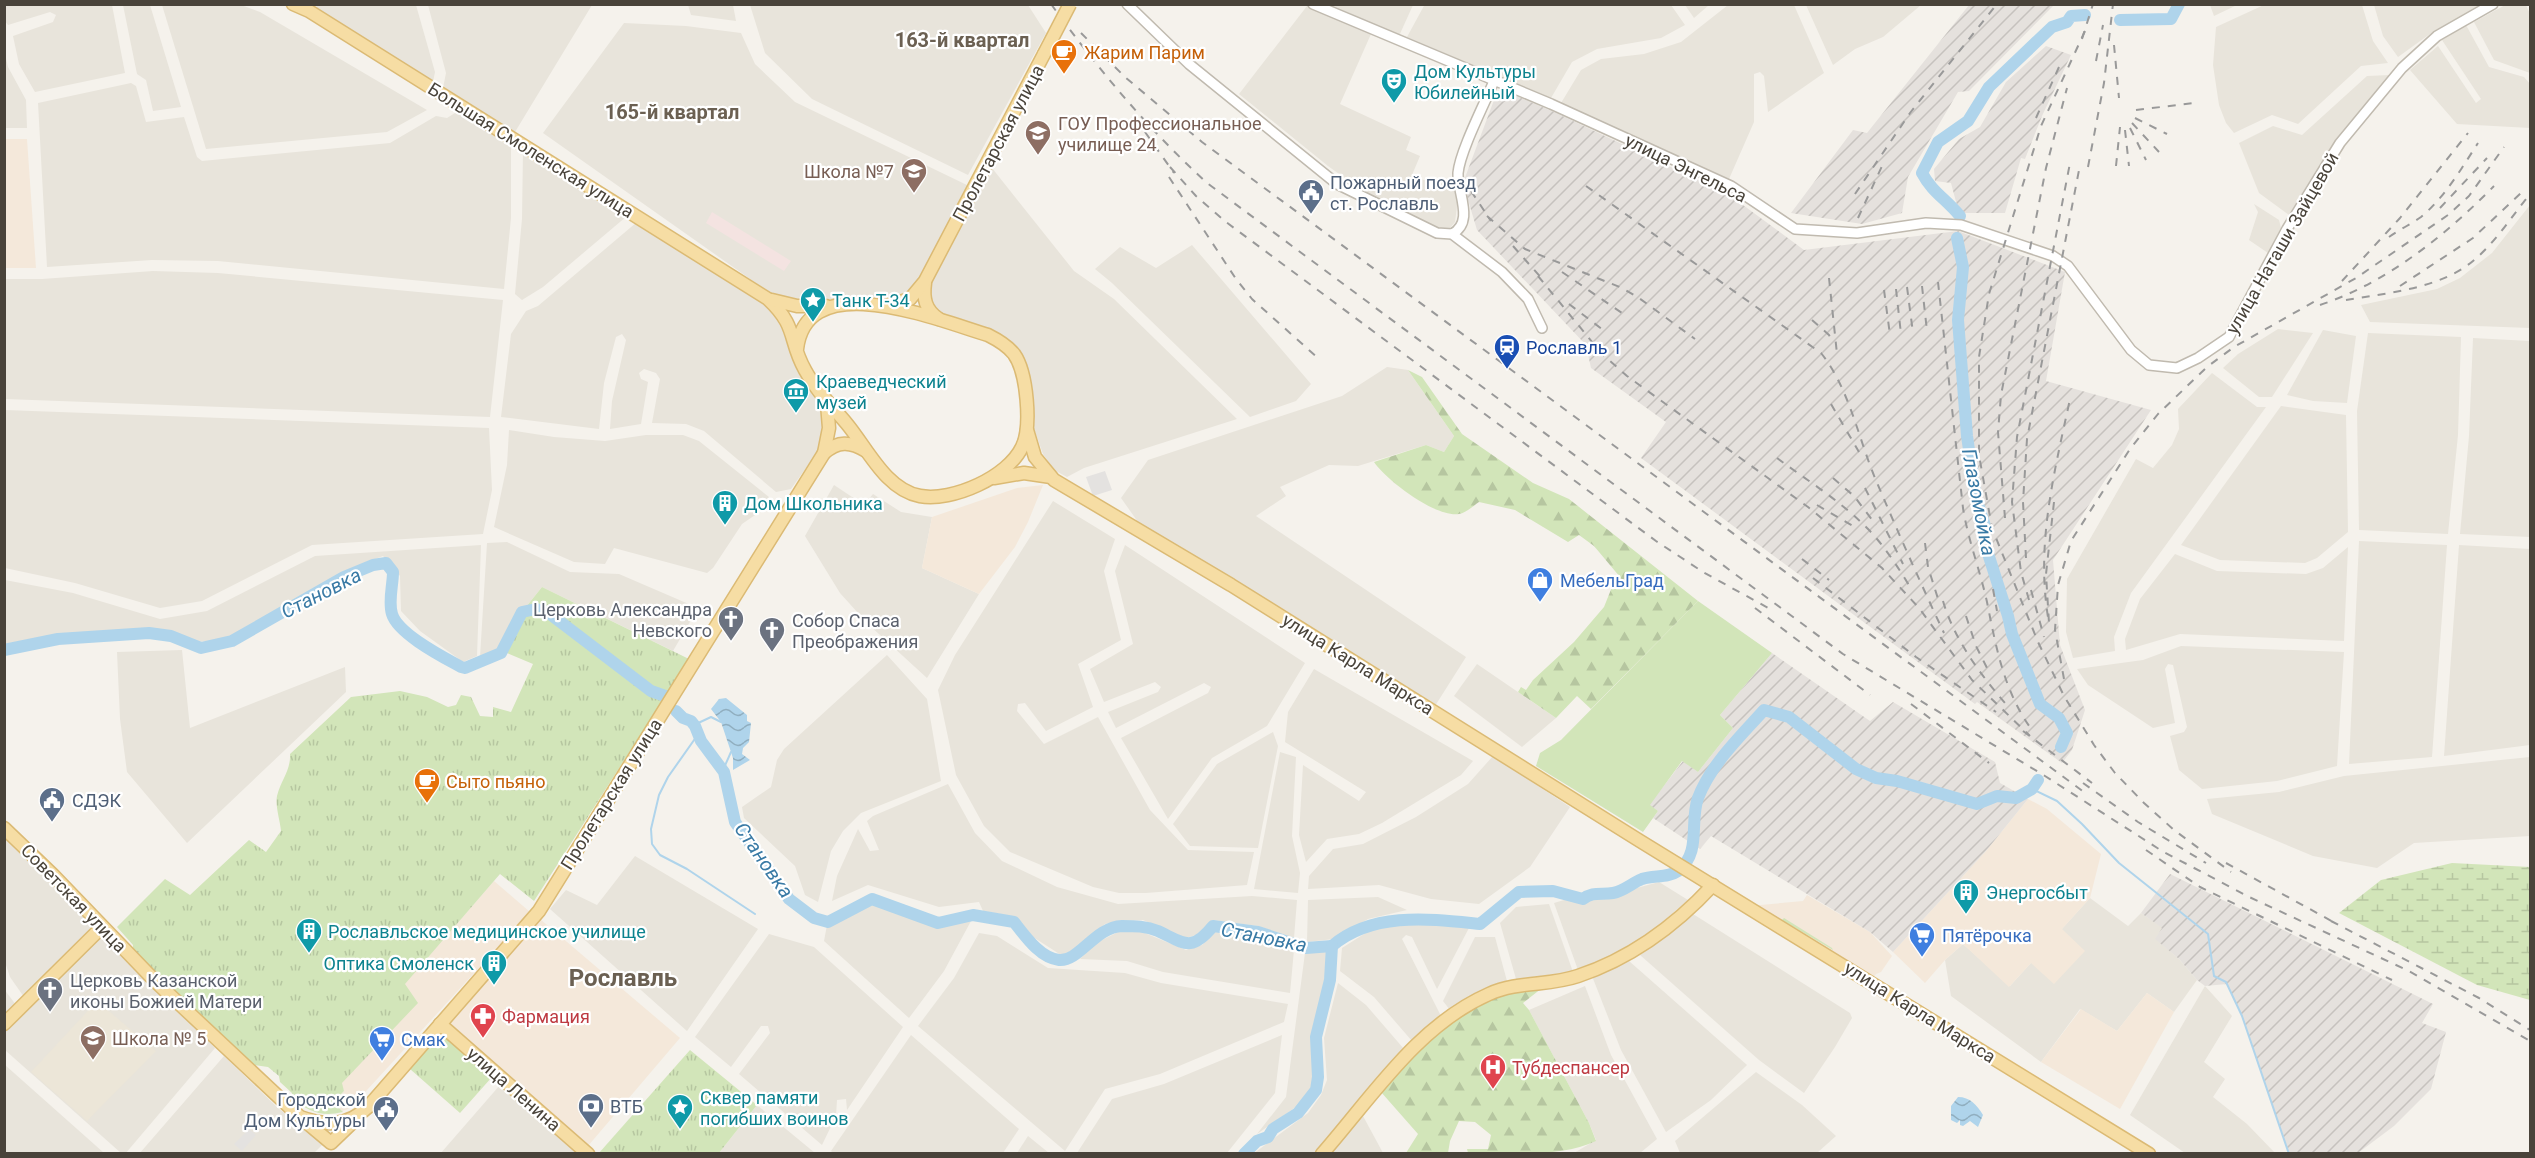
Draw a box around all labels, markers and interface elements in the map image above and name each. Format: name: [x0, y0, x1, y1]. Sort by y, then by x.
district label: 163-й квартал: [895, 28, 1029, 52]
cafe icon: Жарим Парим: [1049, 37, 1079, 75]
place label: Жарим Парим: [1084, 42, 1205, 63]
street label: Пролетарская улица: [948, 61, 1048, 225]
place label: Дом Культуры Юбилейный: [1414, 61, 1536, 103]
theatre icon: Дом Культуры Юбилейный: [1379, 66, 1409, 104]
street label: Большая Смоленская улица: [424, 78, 638, 222]
district label: 165-й квартал: [605, 100, 739, 124]
place label: ГОУ Профессиональное училище 24: [1058, 113, 1261, 155]
school or university icon: ГОУ Профессиональное училище 24: [1023, 118, 1053, 156]
street label: улица Энгельса: [1622, 129, 1750, 207]
street label: улица Наташи Зайцевой: [2221, 148, 2343, 338]
school or university icon: Школа №7: [899, 156, 929, 194]
place label: Школа №7: [804, 161, 894, 182]
place label: Пожарный поезд ст. Рославль: [1330, 172, 1476, 214]
public building icon: Пожарный поезд ст. Рославль: [1296, 177, 1326, 215]
place icon: Танк Т-34: [798, 285, 828, 323]
place label: Танк Т-34: [832, 290, 910, 311]
station icon: Рославль 1: [1492, 332, 1522, 370]
place label: Рославль 1: [1526, 337, 1622, 358]
place label: Краеведческий музей: [816, 371, 947, 413]
museum icon: Краеведческий музей: [781, 376, 811, 414]
water label: Глазомойка: [1957, 446, 2001, 558]
building icon: Дом Школьника: [710, 488, 740, 526]
place label: Дом Школьника: [744, 493, 883, 514]
water label: Становка: [277, 563, 365, 623]
shop icon: МебельГрад: [1525, 565, 1555, 603]
place label: МебельГрад: [1560, 570, 1664, 591]
place label: Церковь Александра Невского: [533, 599, 712, 641]
church icon: Церковь Александра Невского: [716, 604, 746, 642]
street label: улица Карла Маркса: [1279, 609, 1437, 719]
place label: Собор Спаса Преображения: [792, 610, 918, 652]
church icon: Собор Спаса Преображения: [757, 615, 787, 653]
street label: Пролетарская улица: [556, 715, 666, 873]
cafe icon: Сыто пьяно: [412, 766, 442, 804]
place label: Сыто пьяно: [446, 771, 545, 792]
public building icon: СДЭК: [37, 785, 67, 823]
place label: СДЭК: [72, 790, 121, 811]
water label: Становка: [729, 818, 799, 902]
street label: Советская улица: [17, 839, 131, 957]
building icon: Энергосбыт: [1951, 877, 1981, 915]
place label: Энергосбыт: [1986, 882, 2088, 903]
building icon: Рославльское медицинское училище: [294, 916, 324, 954]
water label: Становка: [1219, 917, 1309, 957]
supermarket icon: Пятёрочка: [1907, 920, 1937, 958]
place label: Рославльское медицинское училище: [328, 921, 646, 942]
place label: Пятёрочка: [1942, 925, 2032, 946]
building icon: Оптика Смоленск: [479, 948, 509, 986]
place label: Оптика Смоленск: [324, 953, 474, 974]
street label: улица Карла Маркса: [1841, 957, 1999, 1067]
district label: Рославль: [569, 964, 677, 992]
place label: Церковь Казанской иконы Божией Матери: [70, 970, 262, 1012]
church icon: Церковь Казанской иконы Божией Матери: [35, 975, 65, 1013]
pharmacy icon: Фармация: [468, 1001, 498, 1039]
place label: Фармация: [502, 1006, 590, 1027]
school or university icon: Школа № 5: [78, 1023, 108, 1061]
supermarket icon: Смак: [367, 1024, 397, 1062]
place label: Школа № 5: [112, 1028, 206, 1049]
place label: Смак: [401, 1029, 446, 1050]
street label: улица Ленина: [463, 1043, 565, 1135]
hospital icon: Тубдеспансер: [1478, 1052, 1508, 1090]
place label: Тубдеспансер: [1512, 1057, 1630, 1078]
place label: Сквер памяти погибших воинов: [700, 1087, 849, 1129]
place label: Городской Дом Культуры: [244, 1089, 366, 1131]
bank icon: ВТБ: [576, 1091, 606, 1129]
place icon: Сквер памяти погибших воинов: [665, 1092, 695, 1130]
public building icon: Городской Дом Культуры: [371, 1094, 401, 1132]
place label: ВТБ: [610, 1096, 643, 1117]

